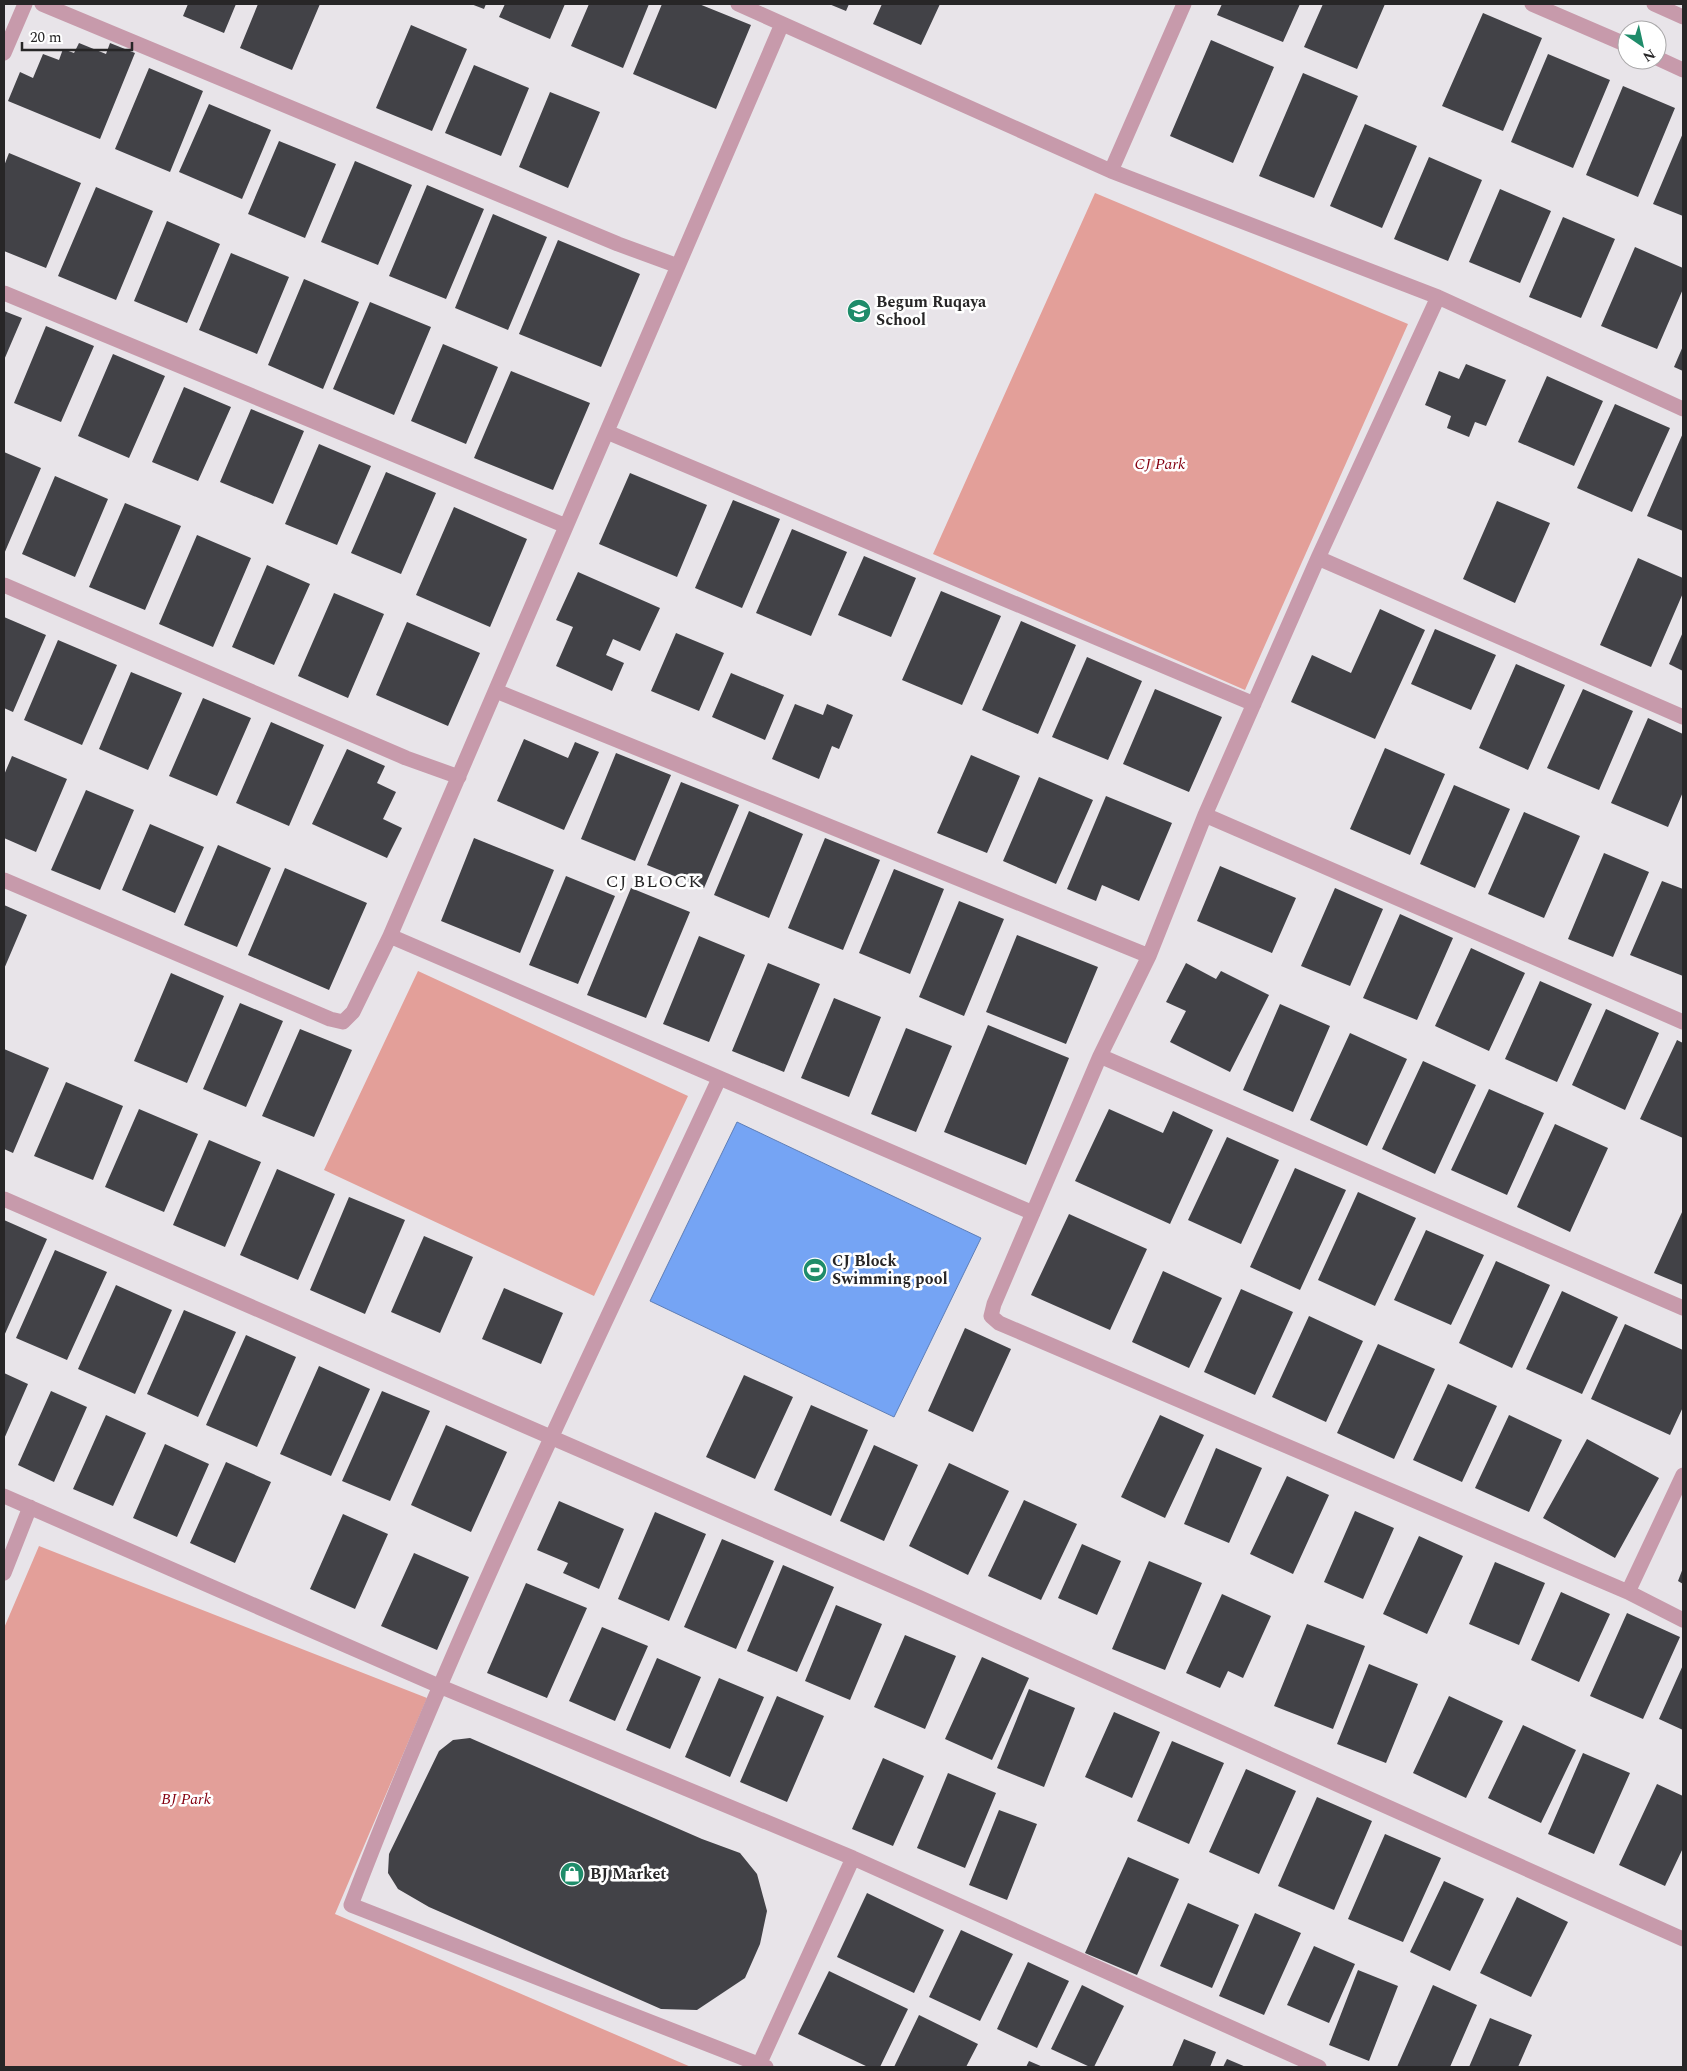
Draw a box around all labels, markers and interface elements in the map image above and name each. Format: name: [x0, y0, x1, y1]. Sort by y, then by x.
scale bar: [22, 20, 132, 52]
north arrow: [1617, 20, 1667, 70]
text: 20 m: [30, 26, 62, 49]
text: N: [1638, 43, 1660, 67]
place label: Begum Ruqaya School: [876, 290, 987, 332]
school or university icon: Begum Ruqaya School: [846, 298, 872, 324]
park label: CJ Park: [1135, 452, 1186, 476]
district label: CJ BLOCK: [606, 868, 702, 895]
place label: CJ Block Swimming pool: [832, 1249, 948, 1291]
sports icon: CJ Block Swimming pool: [802, 1257, 828, 1283]
park label: BJ Park: [161, 1787, 212, 1811]
shop icon: BJ Market: [559, 1861, 585, 1887]
place label: BJ Market: [590, 1862, 667, 1886]

